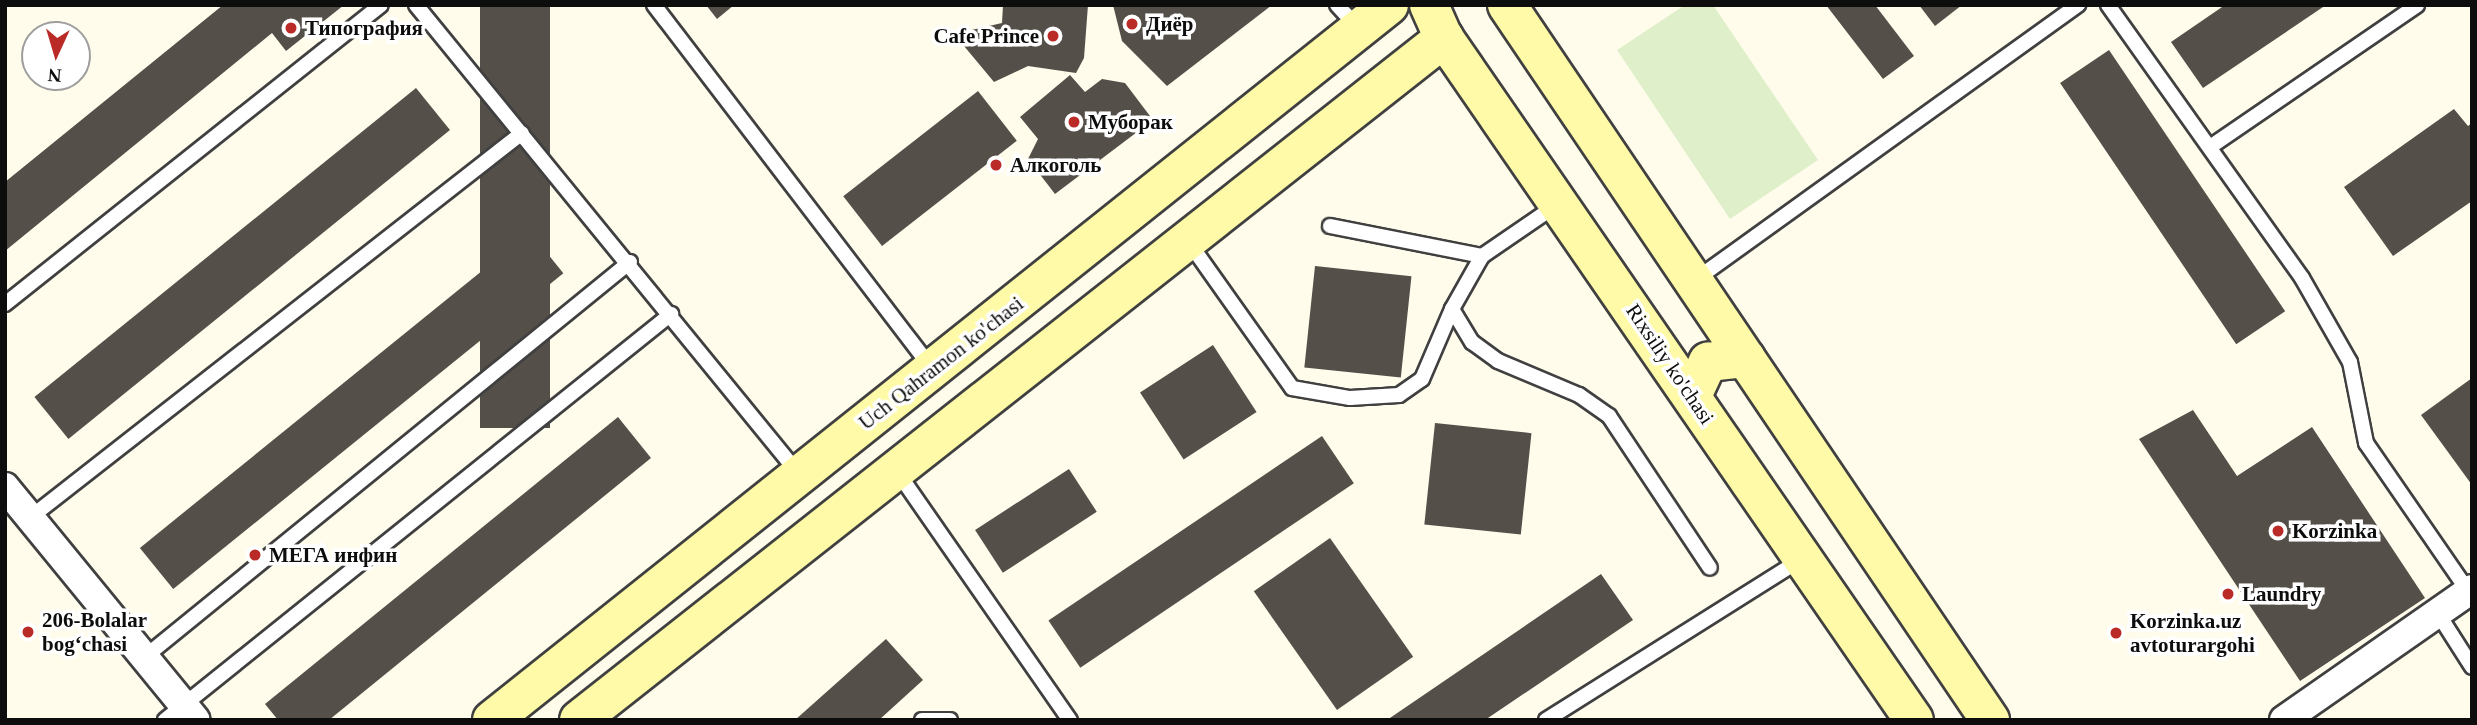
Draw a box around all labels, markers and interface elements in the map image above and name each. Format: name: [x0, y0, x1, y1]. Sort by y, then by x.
place label: Диёр: [1146, 11, 1194, 37]
place label: Типография: [305, 15, 423, 41]
marker: Диёр: [1124, 16, 1140, 32]
marker: Типография: [283, 20, 299, 36]
north arrow: [21, 21, 91, 91]
place label: Cafe Prince: [933, 23, 1039, 49]
marker: Cafe Prince: [1045, 28, 1061, 44]
text: N: [47, 64, 62, 86]
place label: Муборак: [1088, 109, 1173, 135]
marker: Муборак: [1066, 114, 1082, 130]
place label: Алкоголь: [1010, 152, 1101, 178]
marker: Алкоголь: [988, 157, 1004, 173]
street label: Uch Qahramon ko'chasi: [854, 291, 1028, 435]
street label: Rixsiliy ko'chasi: [1620, 299, 1720, 429]
place label: Korzinka: [2292, 518, 2377, 544]
marker: Korzinka: [2270, 523, 2286, 539]
place label: МЕГА инфин: [269, 542, 397, 568]
marker: МЕГА инфин: [247, 547, 263, 563]
place label: Laundry: [2242, 581, 2321, 607]
marker: Laundry: [2220, 586, 2236, 602]
place label: 206-Bolalar bogʻchasi: [42, 607, 147, 657]
place label: Korzinka.uz avtoturargohi: [2130, 608, 2255, 658]
marker: 206-Bolalar bogʻchasi: [20, 624, 36, 640]
marker: Korzinka.uz avtoturargohi: [2108, 625, 2124, 641]

